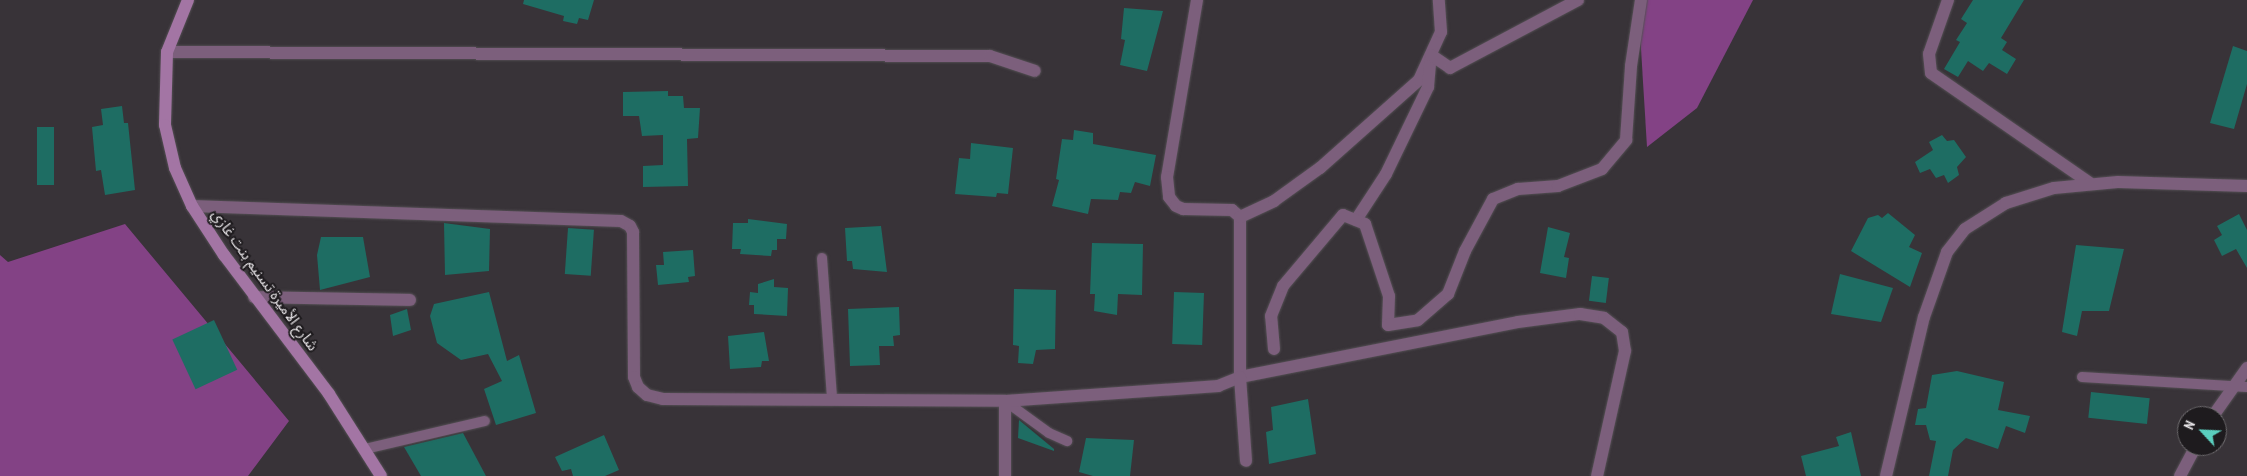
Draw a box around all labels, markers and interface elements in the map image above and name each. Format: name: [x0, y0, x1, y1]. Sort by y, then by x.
street label: شارع الأميرة تسنيم بنت غازي: [208, 206, 322, 354]
north arrow: [2177, 406, 2227, 456]
text: N: [2180, 418, 2199, 432]

